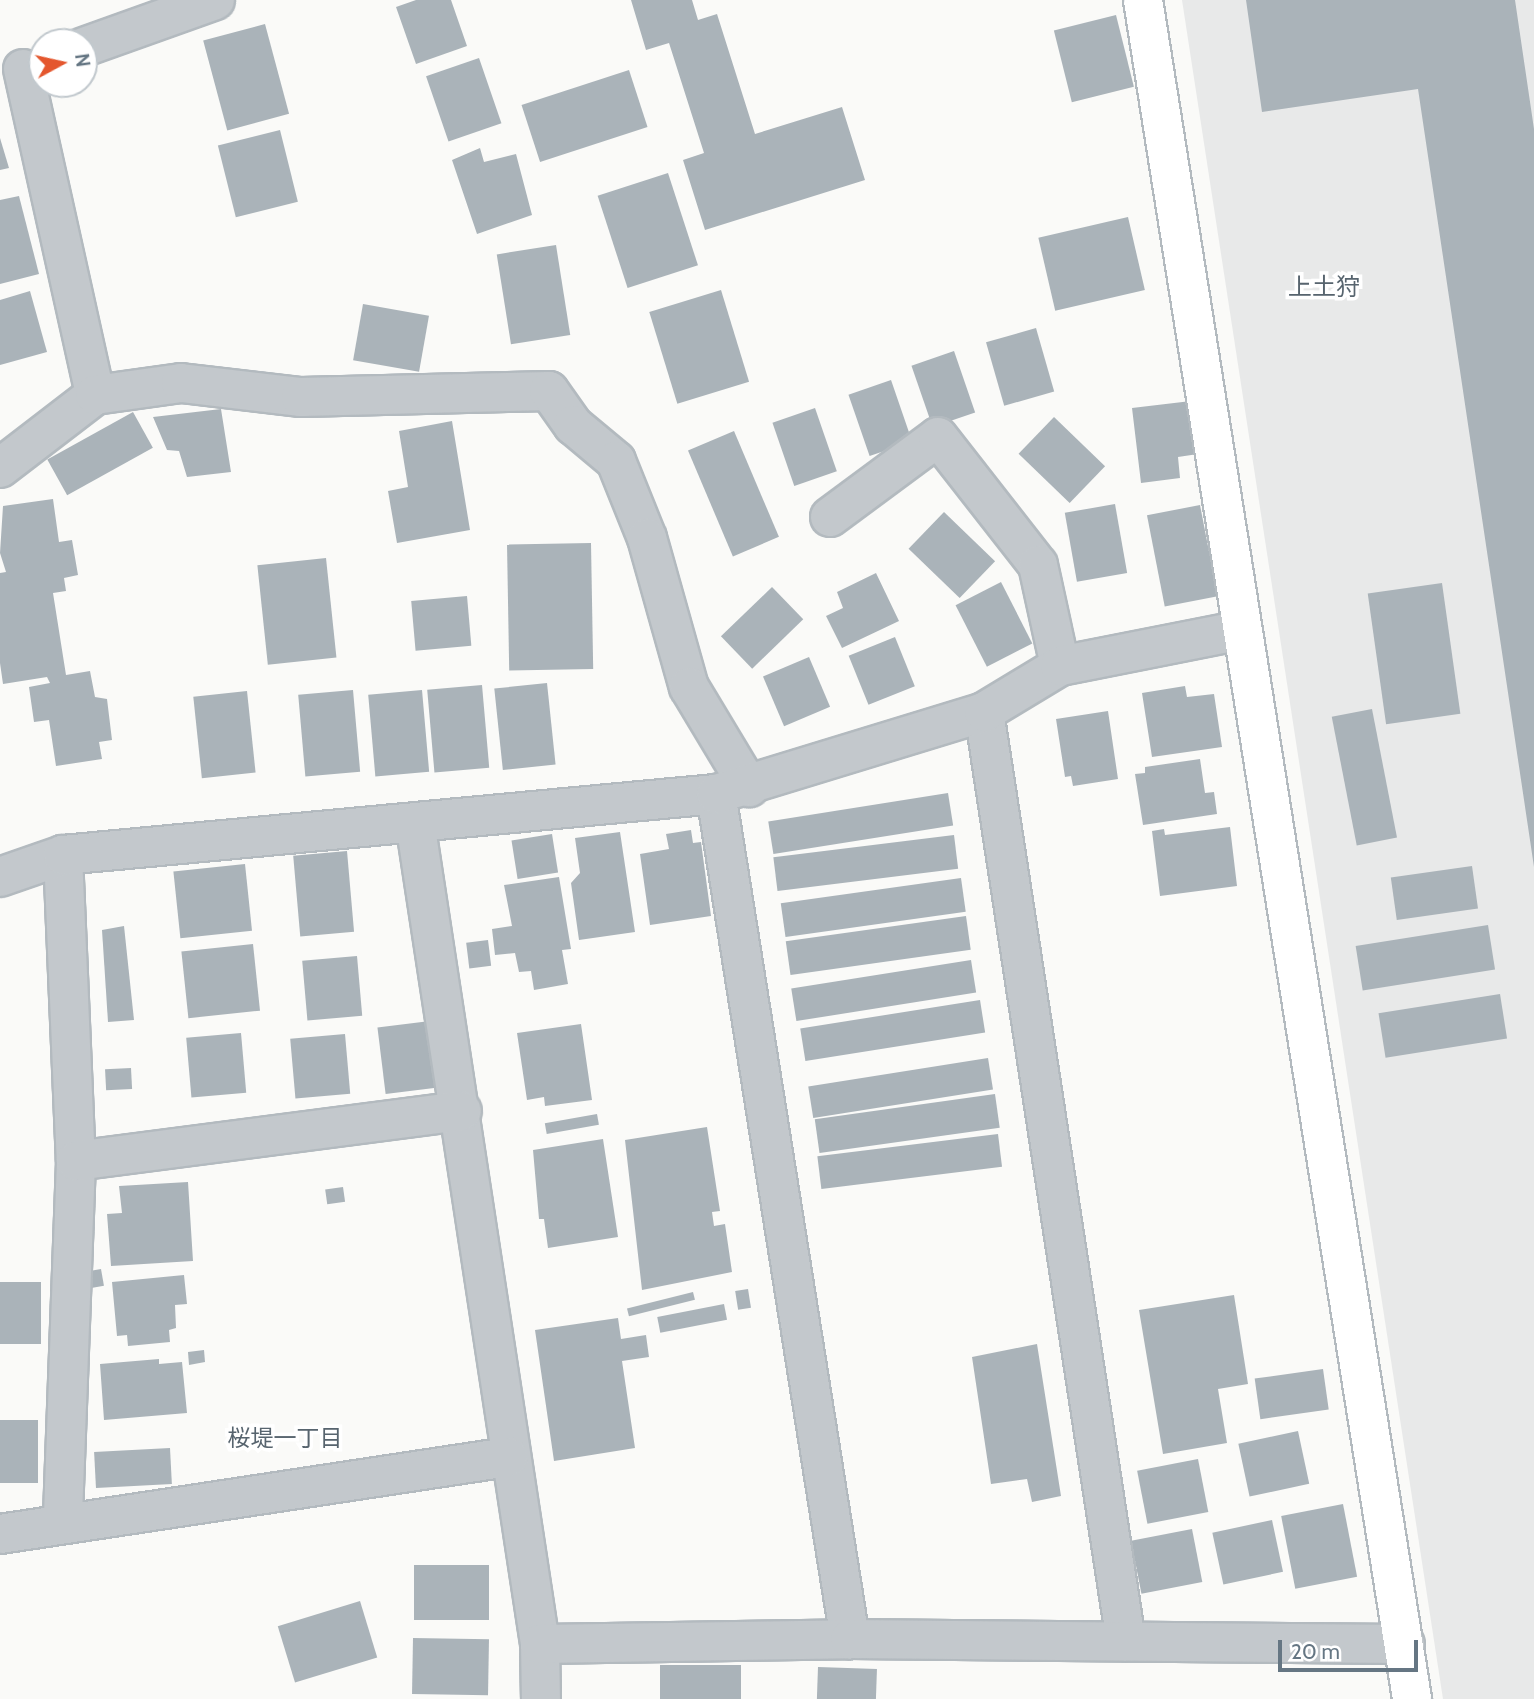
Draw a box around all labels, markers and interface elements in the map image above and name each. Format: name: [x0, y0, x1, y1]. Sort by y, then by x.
north arrow: [28, 28, 98, 98]
text: N: [70, 52, 95, 69]
district label: 上土狩: [1288, 273, 1360, 301]
district label: 桜堤一丁目: [228, 1424, 342, 1452]
scale bar: [1282, 1626, 1422, 1670]
text: 20 m: [1291, 1639, 1340, 1664]

